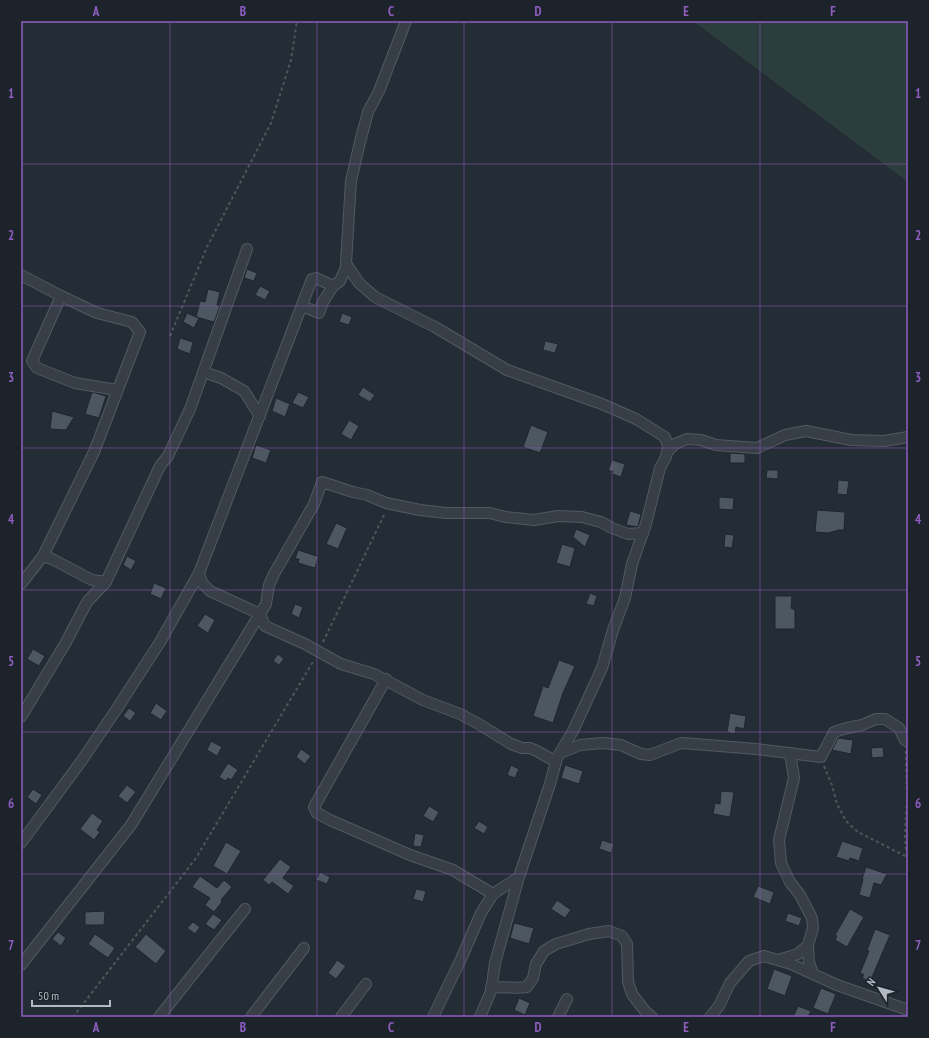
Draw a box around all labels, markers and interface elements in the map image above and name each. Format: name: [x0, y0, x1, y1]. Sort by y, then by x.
text: A: [92, 3, 100, 20]
text: B: [240, 3, 246, 20]
text: C: [388, 3, 394, 20]
text: D: [535, 3, 542, 20]
text: E: [683, 3, 689, 20]
text: F: [830, 3, 836, 20]
text: 1: [8, 85, 14, 102]
text: 1: [915, 85, 921, 102]
text: 2: [8, 227, 14, 244]
text: 2: [915, 227, 921, 244]
text: 3: [8, 369, 14, 386]
text: 3: [915, 369, 921, 386]
text: 4: [8, 511, 15, 528]
text: 4: [915, 511, 922, 528]
text: 5: [8, 653, 14, 670]
text: 5: [915, 653, 921, 670]
text: 6: [8, 795, 14, 812]
text: 6: [915, 795, 921, 812]
text: 7: [8, 937, 14, 954]
text: 7: [915, 937, 921, 954]
north arrow: [859, 968, 899, 1008]
text: N: [864, 975, 878, 989]
scale bar: [32, 982, 110, 1008]
text: 50 m: [38, 988, 59, 1003]
text: A: [92, 1019, 100, 1036]
text: B: [240, 1019, 246, 1036]
text: C: [388, 1019, 394, 1036]
text: D: [535, 1019, 542, 1036]
text: E: [683, 1019, 689, 1036]
text: F: [830, 1019, 836, 1036]

